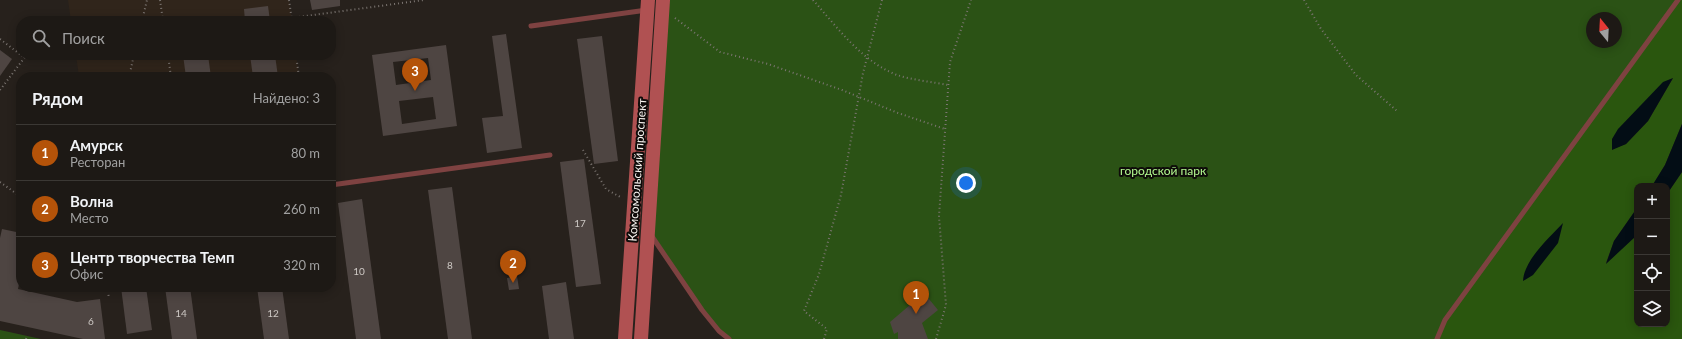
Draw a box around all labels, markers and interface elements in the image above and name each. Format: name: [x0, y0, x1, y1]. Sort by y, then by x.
north arrow: [1586, 12, 1622, 48]
search box: [16, 16, 336, 60]
icon: search: [30, 27, 52, 49]
text: Поиск: [62, 29, 105, 47]
pin: 3: [402, 58, 428, 91]
text: Рядом: [32, 88, 83, 109]
text: Найдено: 3: [253, 90, 320, 106]
street label: Комсомольский проспект: [625, 98, 649, 242]
text: Амурск: [70, 136, 123, 154]
text: 1: [41, 145, 49, 161]
text: 80 m: [291, 145, 320, 161]
text: Ресторан: [70, 154, 125, 170]
park label: городской парк: [1120, 163, 1207, 178]
your location: [956, 173, 976, 193]
map controls: [1634, 183, 1670, 327]
button: +: [1634, 183, 1670, 219]
text: Волна: [70, 192, 113, 210]
text: 2: [41, 201, 49, 217]
text: 260 m: [283, 201, 320, 217]
text: Место: [70, 210, 109, 226]
house number: 17: [574, 217, 586, 229]
button: −: [1634, 219, 1670, 255]
text: Центр творчества Темп: [70, 248, 234, 266]
pin: 2: [500, 250, 526, 283]
button: locate: [1634, 255, 1670, 291]
text: 3: [41, 257, 49, 273]
text: 320 m: [283, 257, 320, 273]
house number: 8: [447, 259, 453, 271]
house number: 10: [353, 265, 365, 277]
text: Офис: [70, 266, 103, 282]
pin: 1: [903, 281, 929, 314]
button: layers: [1634, 291, 1670, 327]
house number: 14: [175, 307, 187, 319]
house number: 12: [267, 307, 279, 319]
house number: 6: [88, 315, 94, 327]

